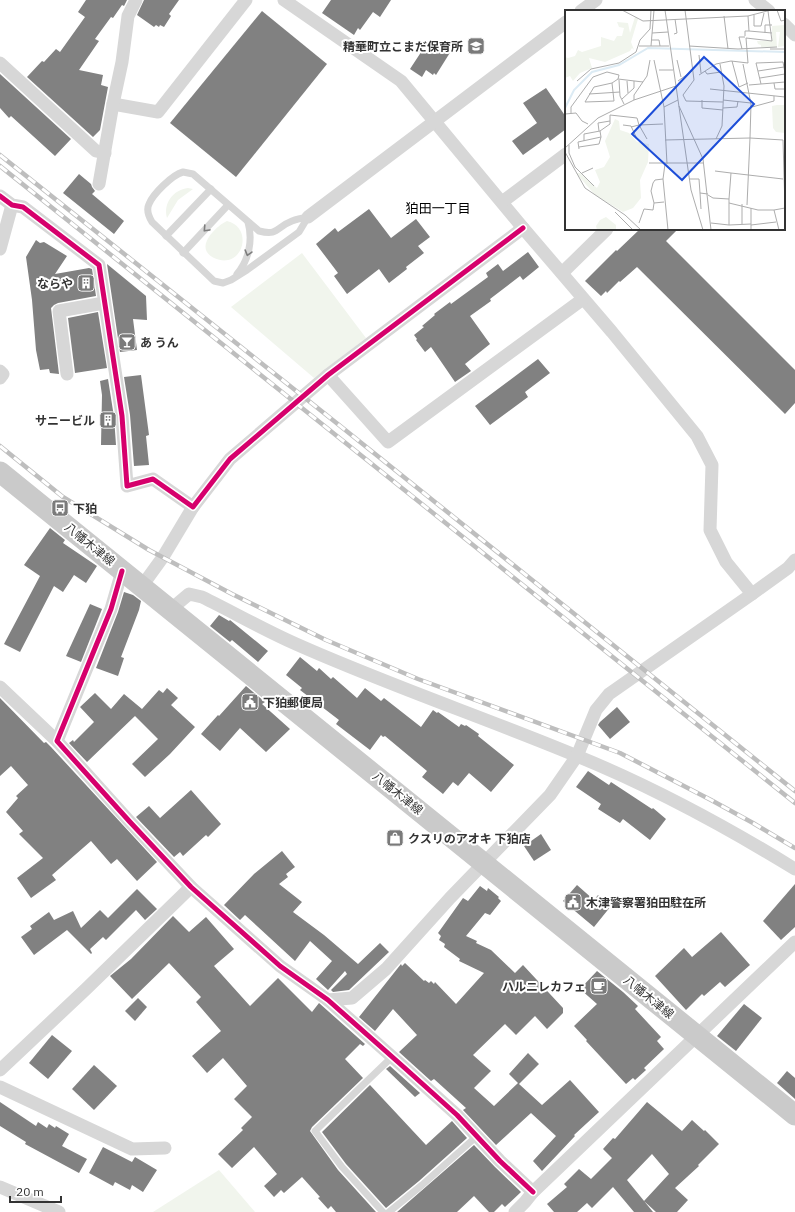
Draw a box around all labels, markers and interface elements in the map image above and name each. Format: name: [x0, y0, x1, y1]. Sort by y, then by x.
inset map: [565, 10, 785, 230]
school or university icon: 精華町立こまだ保育所: [466, 36, 486, 56]
place label: 精華町立こまだ保育所: [343, 39, 463, 54]
district label: 狛田一丁目: [405, 200, 471, 217]
one-way arrow: [203, 224, 211, 232]
one-way arrow: [244, 250, 252, 257]
building icon: ならや: [76, 273, 96, 293]
place label: ならや: [37, 276, 73, 291]
bar icon: あ うん: [117, 332, 137, 352]
place label: あ うん: [140, 335, 179, 350]
building icon: サニービル: [98, 410, 118, 430]
place label: サニービル: [35, 413, 95, 428]
bus stop icon: 下狛: [50, 498, 70, 518]
place label: 下狛: [73, 501, 97, 516]
street label: 八幡木津線: [62, 519, 118, 569]
public building icon: 下狛郵便局: [240, 692, 260, 712]
place label: 下狛郵便局: [263, 695, 323, 710]
street label: 八幡木津線: [370, 768, 426, 818]
shop icon: クスリのアオキ 下狛店: [385, 828, 405, 848]
place label: クスリのアオキ 下狛店: [408, 831, 530, 846]
public building icon: 木津警察署狛田駐在所: [563, 892, 583, 912]
place label: 木津警察署狛田駐在所: [586, 895, 706, 910]
street label: 八幡木津線: [621, 972, 677, 1022]
cafe icon: ハルニレカフェ: [589, 976, 609, 996]
place label: ハルニレカフェ: [502, 979, 586, 994]
scale bar: [10, 1178, 61, 1204]
text: 20 m: [16, 1184, 44, 1199]

